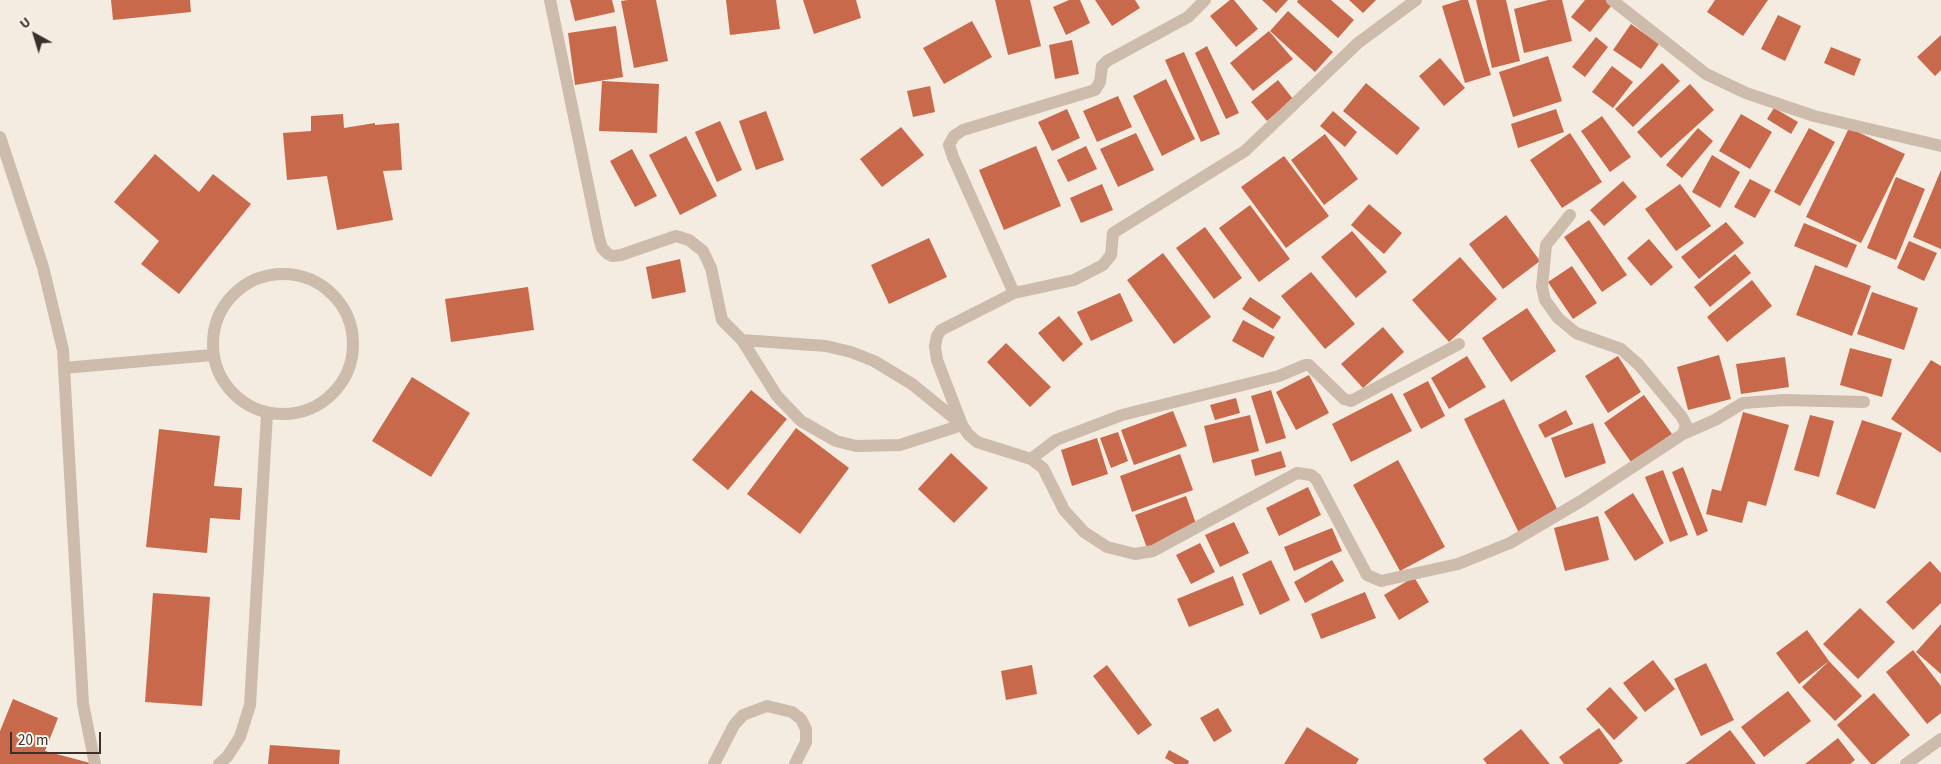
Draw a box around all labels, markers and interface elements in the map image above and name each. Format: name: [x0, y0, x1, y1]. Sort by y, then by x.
north arrow: [10, 10, 60, 60]
text: U: [16, 13, 35, 34]
scale bar: [12, 722, 104, 754]
text: 20 m: [18, 730, 48, 751]

